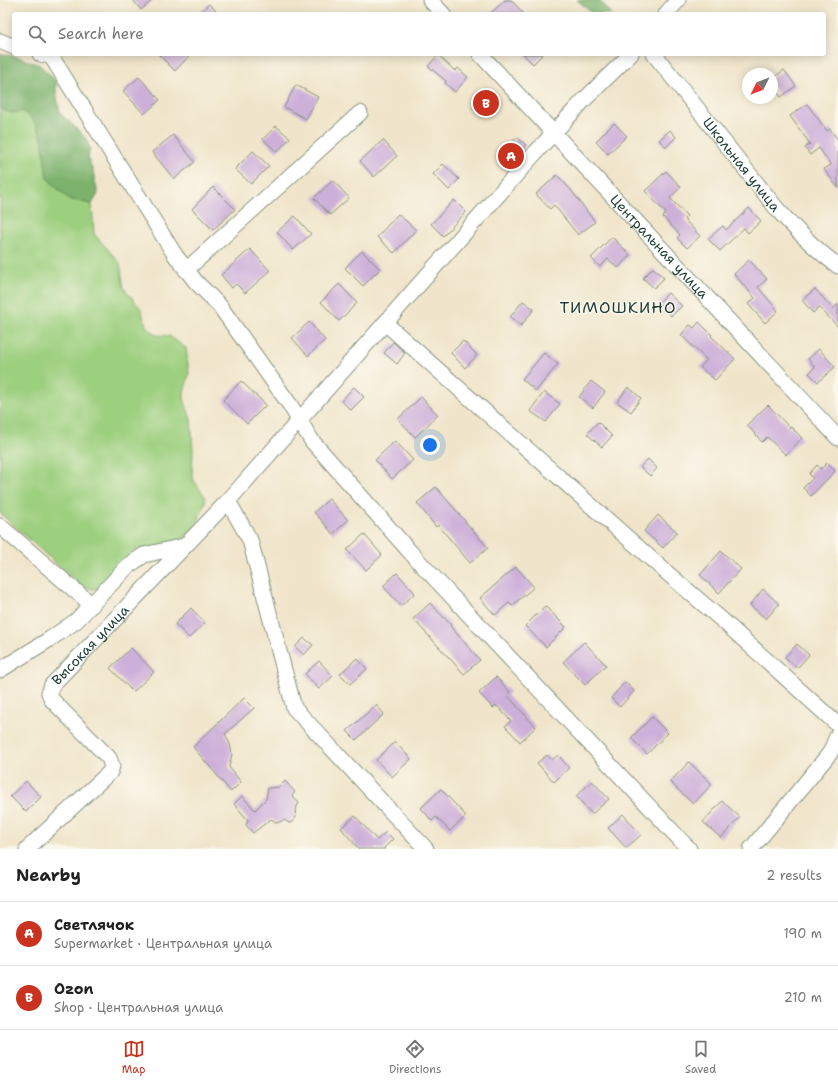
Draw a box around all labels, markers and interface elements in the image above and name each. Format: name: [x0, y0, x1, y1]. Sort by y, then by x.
search box: [12, 12, 826, 56]
icon: search: [26, 23, 48, 45]
text: Search here: [58, 24, 144, 44]
north arrow: [742, 68, 778, 104]
pin: B: [473, 88, 499, 118]
street label: Школьная улица: [699, 114, 785, 215]
pin: A: [498, 141, 524, 171]
street label: Центральная улица: [606, 190, 713, 303]
district label: ТИМОШКИНО: [559, 297, 677, 318]
your location: [420, 435, 440, 455]
street label: Высокая улица: [48, 601, 133, 689]
text: Nearby: [16, 864, 81, 886]
text: 2 results: [766, 867, 822, 884]
text: Светлячок: [54, 915, 134, 935]
text: A: [24, 925, 34, 942]
text: 190 m: [783, 925, 822, 942]
text: Supermarket · Центральная улица: [54, 935, 272, 952]
text: Ozon: [54, 979, 94, 999]
text: B: [25, 989, 33, 1006]
text: 210 m: [784, 989, 822, 1006]
text: Shop · Центральная улица: [54, 999, 223, 1016]
tab: Map: [122, 1038, 145, 1077]
tab: Directions: [389, 1038, 441, 1077]
tab: Saved: [685, 1038, 716, 1077]

